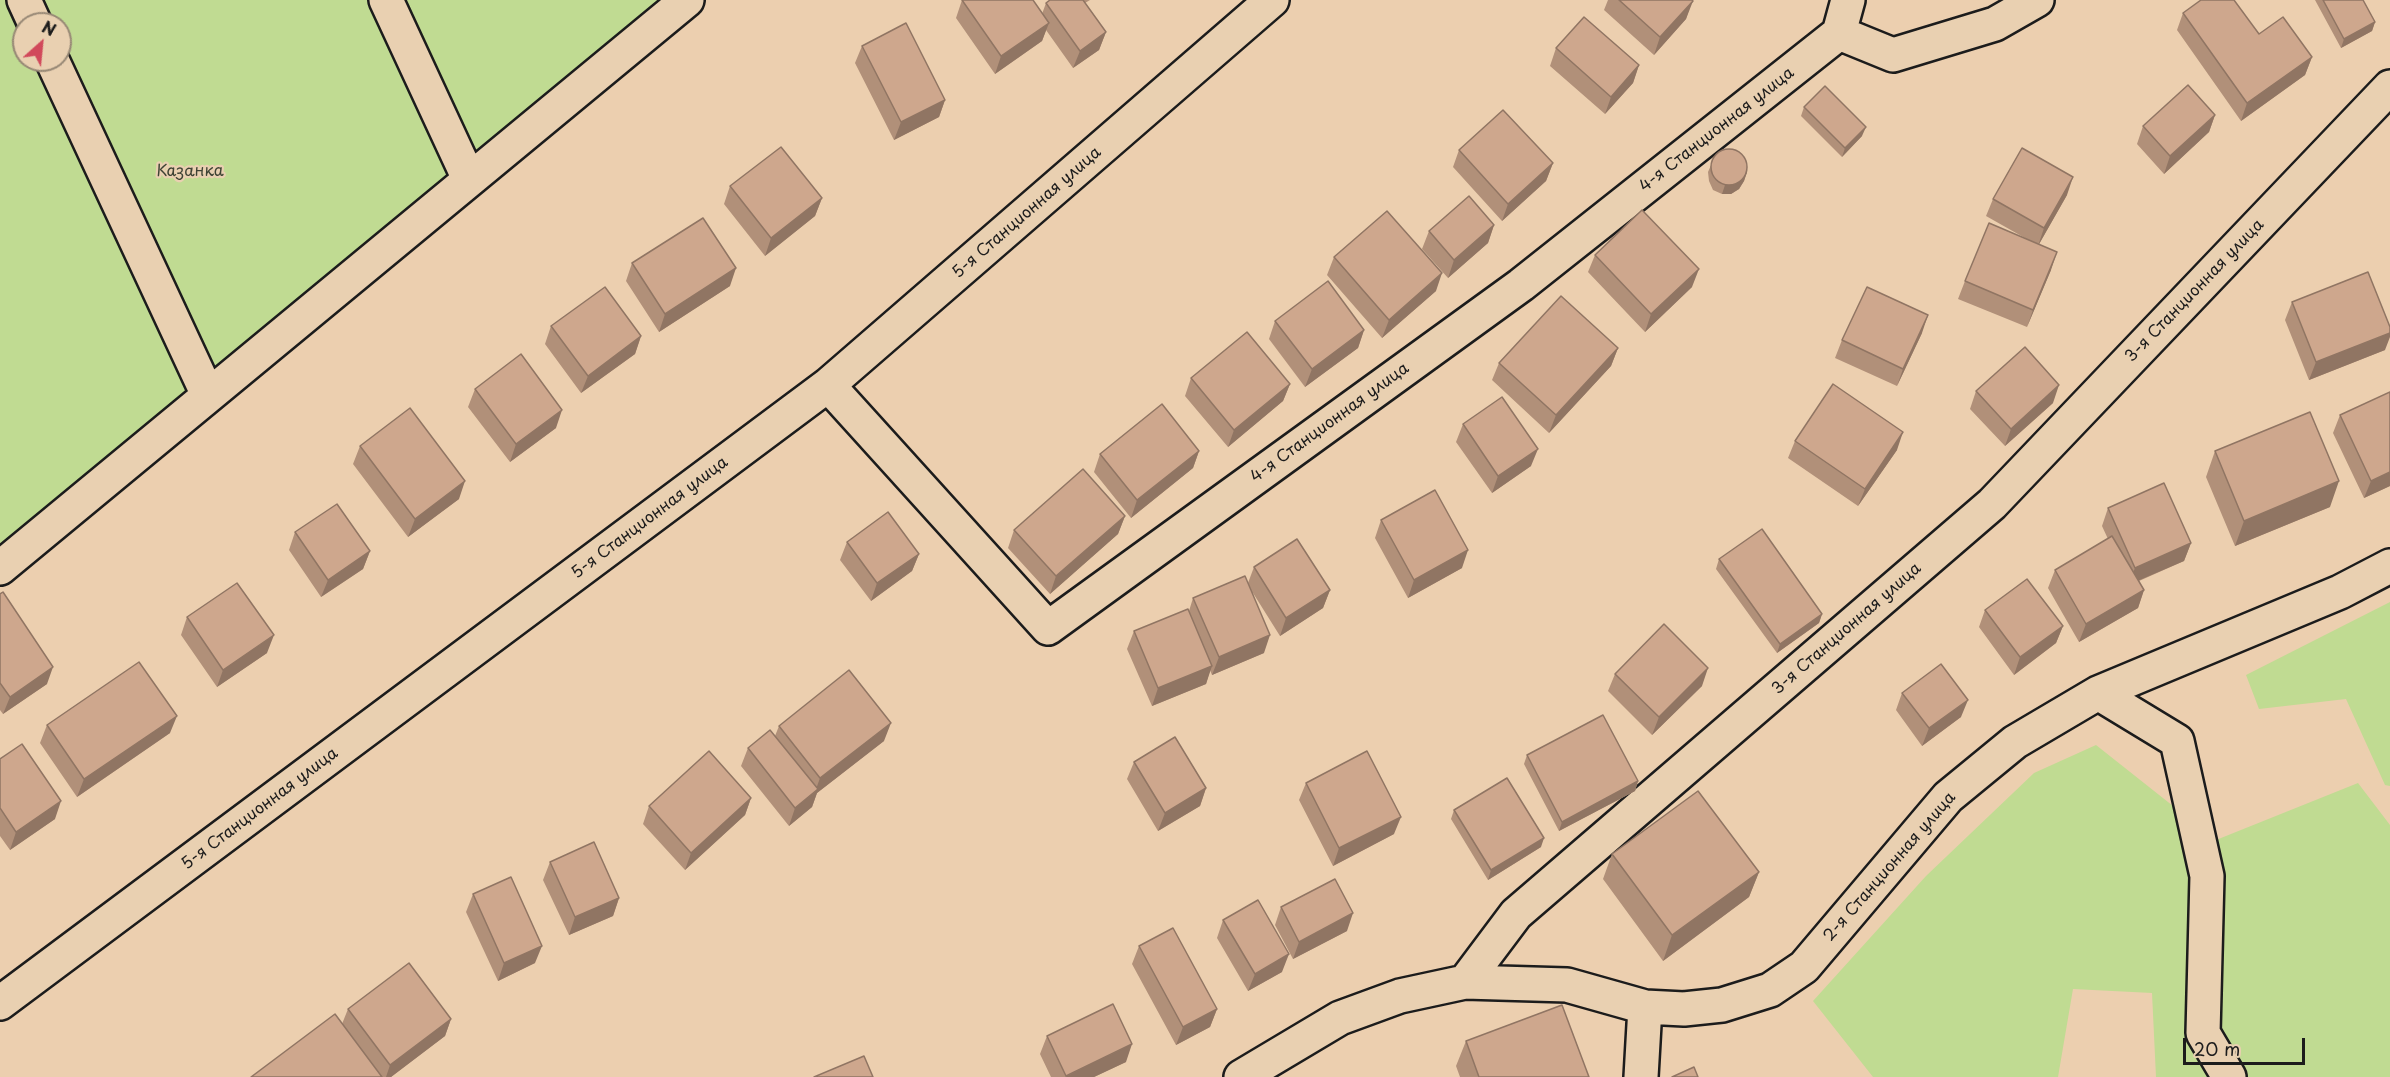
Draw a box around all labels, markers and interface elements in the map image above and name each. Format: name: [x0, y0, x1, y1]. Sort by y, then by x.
north arrow: [12, 12, 72, 72]
text: N: [38, 14, 60, 41]
street label: 4-я Станционная улица: [1636, 64, 1798, 196]
street label: 5-я Станционная улица: [949, 143, 1105, 283]
park label: Казанка: [156, 162, 224, 182]
street label: 3-я Станционная улица: [2122, 216, 2268, 366]
street label: 4-я Станционная улица: [1247, 359, 1413, 487]
street label: 5-я Станционная улица: [568, 453, 732, 583]
street label: 3-я Станционная улица: [1769, 559, 1925, 699]
street label: 5-я Станционная улица: [178, 744, 342, 874]
street label: 2-я Станционная улица: [1820, 788, 1960, 946]
scale bar: [2186, 1026, 2308, 1064]
text: 20 m: [2194, 1035, 2240, 1062]

